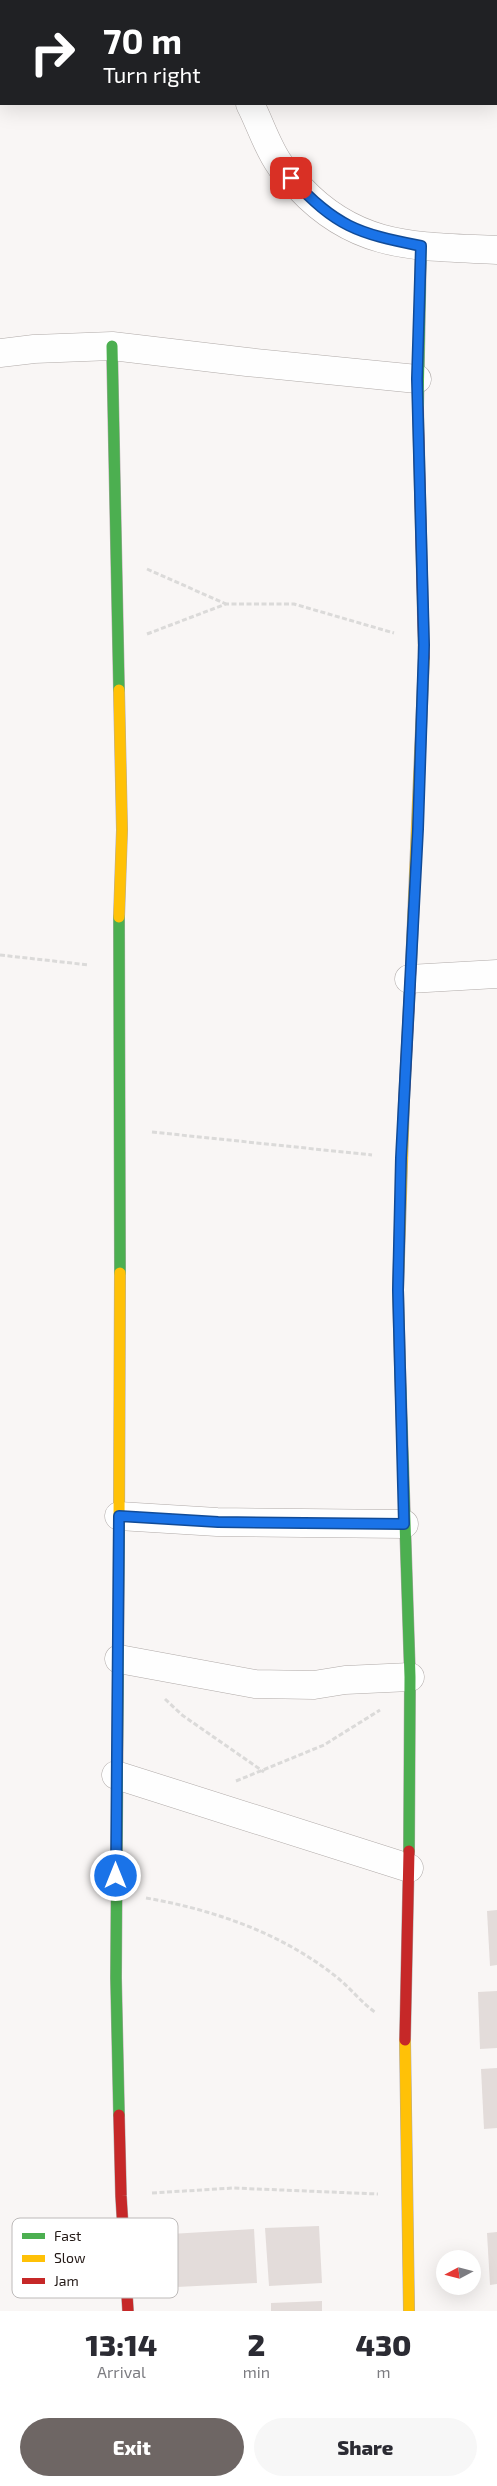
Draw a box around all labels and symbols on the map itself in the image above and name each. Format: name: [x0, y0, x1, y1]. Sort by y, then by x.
pin: [270, 157, 312, 199]
position arrow: [89, 1849, 141, 1901]
legend: [12, 2218, 178, 2298]
text: Fast: [54, 2227, 81, 2244]
text: Slow: [54, 2249, 86, 2266]
north arrow: [436, 2250, 481, 2295]
text: Jam: [54, 2272, 79, 2289]

